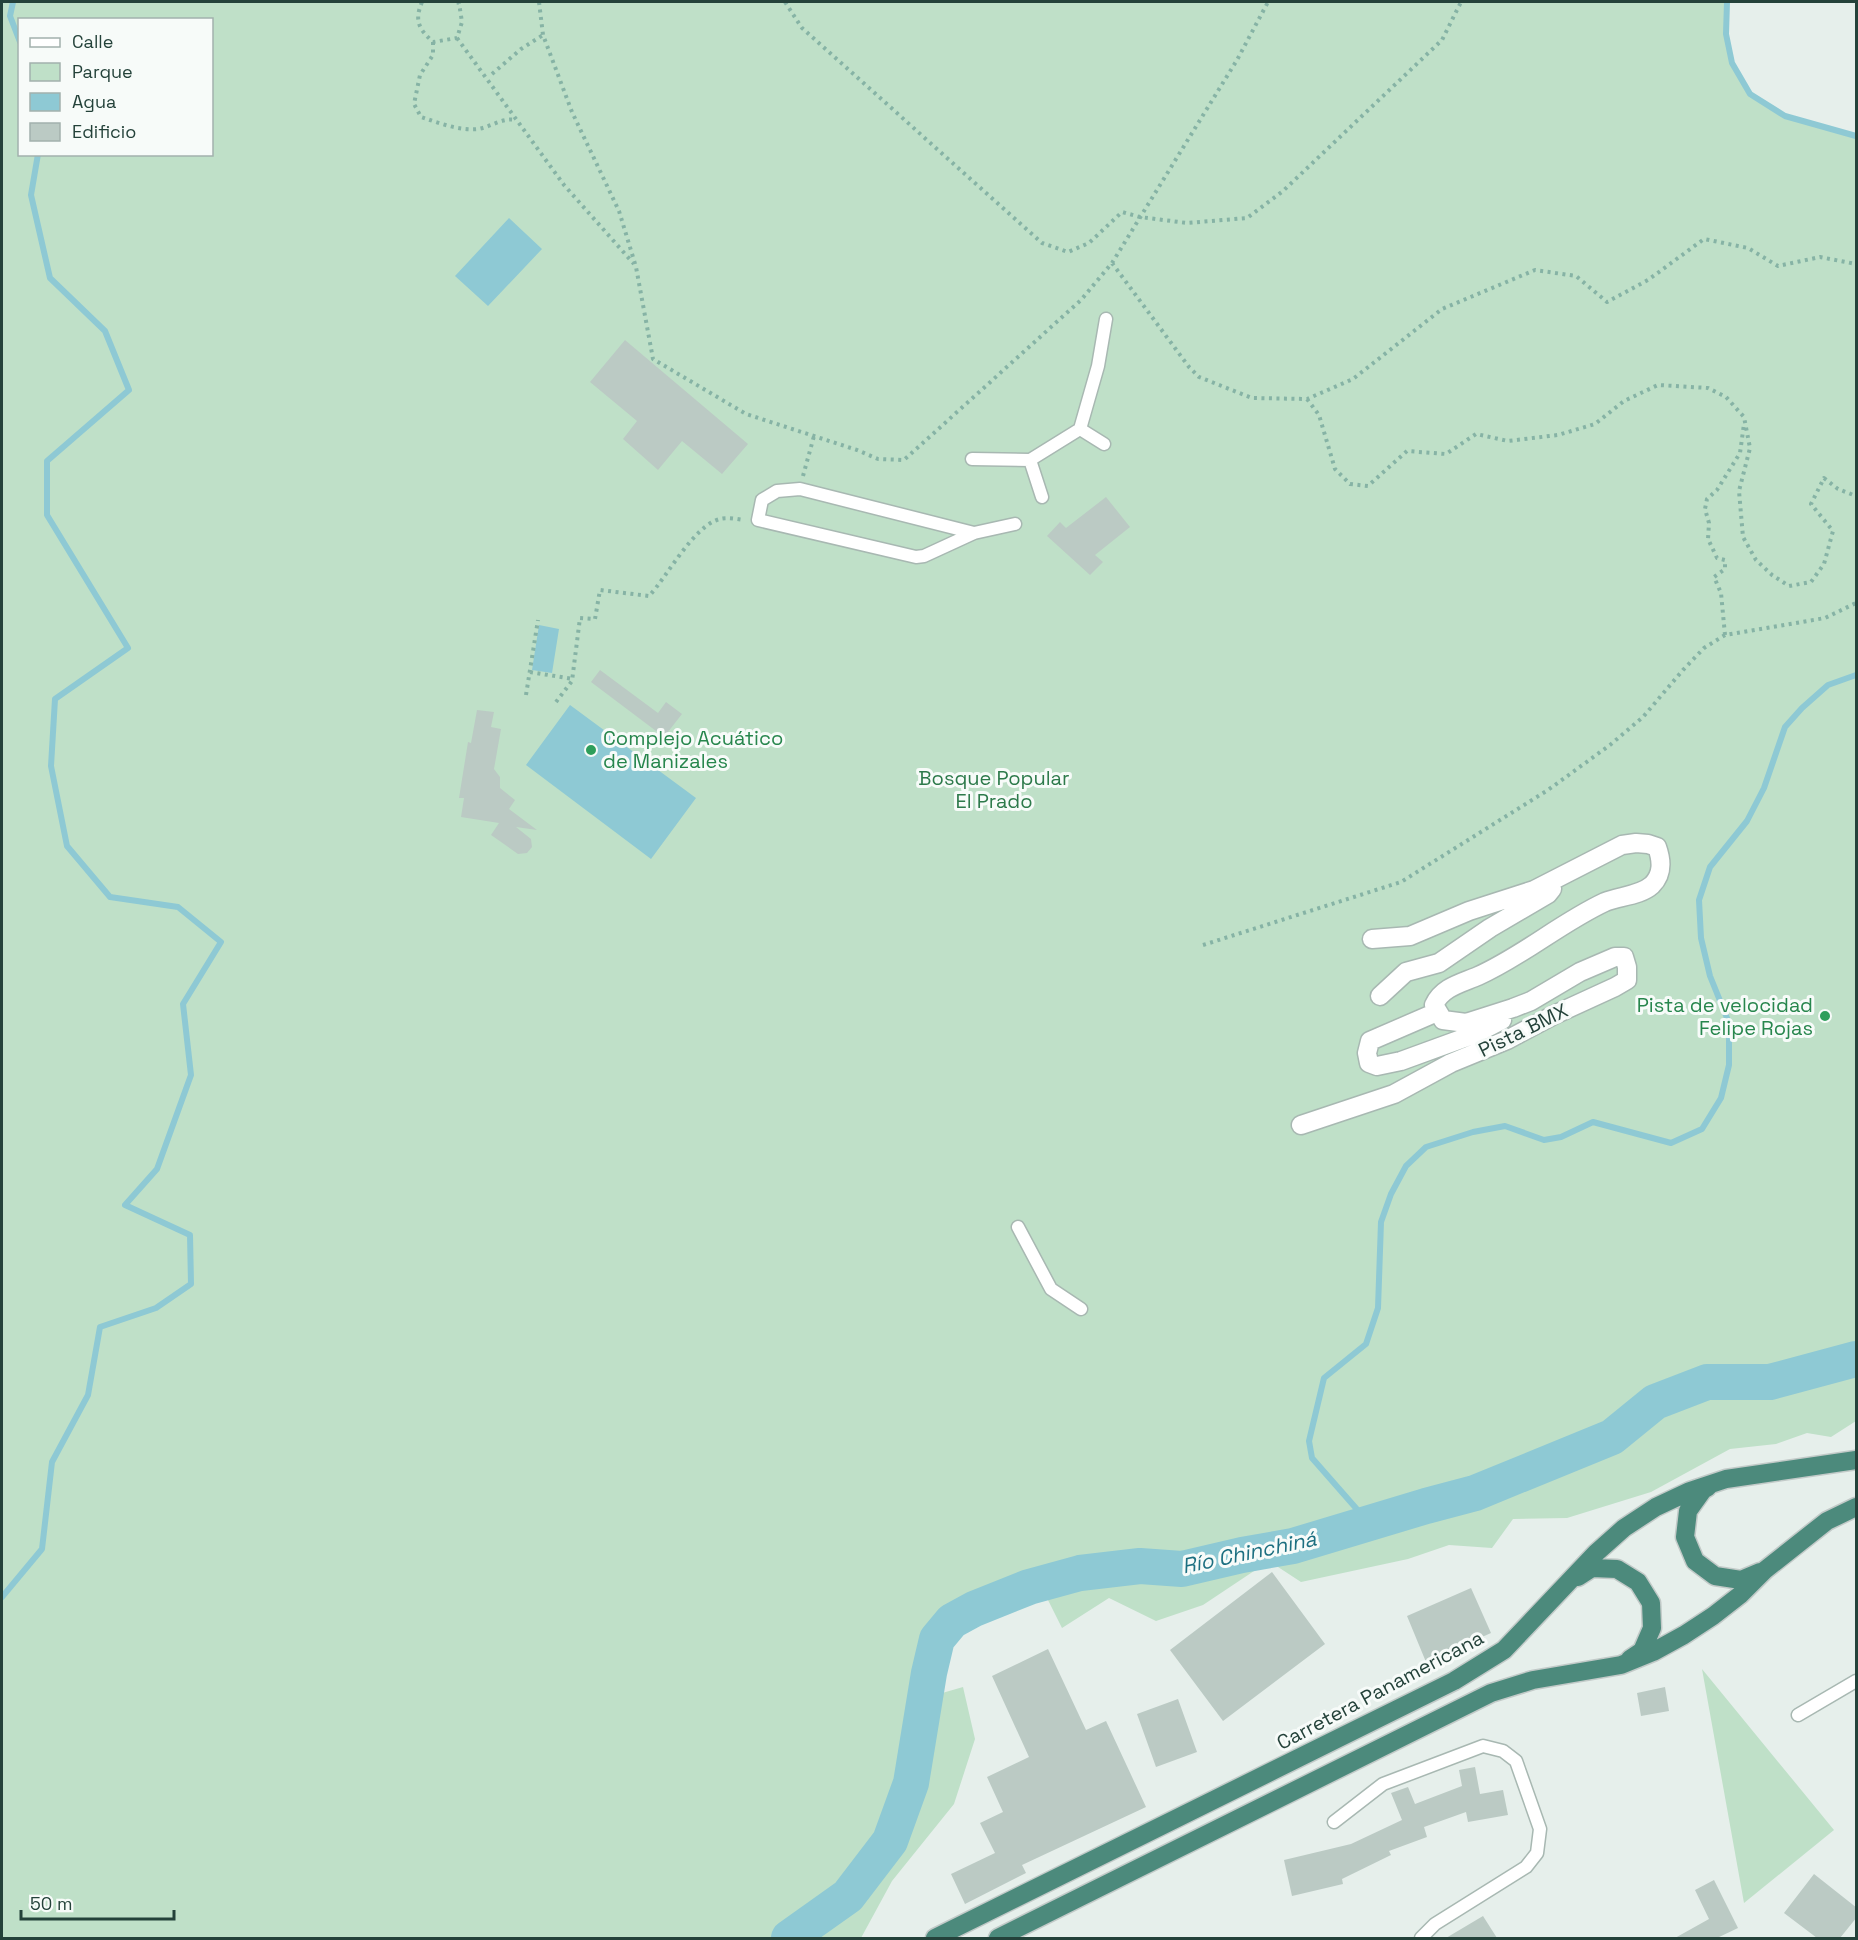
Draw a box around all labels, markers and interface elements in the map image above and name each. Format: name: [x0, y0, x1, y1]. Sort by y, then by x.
legend: [18, 18, 213, 156]
text: Calle: [72, 30, 113, 53]
text: Parque: [72, 60, 133, 83]
text: Agua: [72, 90, 116, 113]
text: Edificio: [72, 120, 136, 143]
place label: Complejo Acuático de Manizales: [603, 725, 783, 774]
marker: Complejo Acuático de Manizales: [584, 743, 598, 757]
park label: Bosque Popular El Prado: [918, 765, 1070, 814]
place label: Pista de velocidad Felipe Rojas: [1637, 992, 1813, 1041]
street label: Pista BMX: [1474, 997, 1572, 1063]
marker: Pista de velocidad Felipe Rojas: [1818, 1009, 1832, 1023]
water label: Río Chinchiná: [1179, 1524, 1320, 1579]
street label: Carretera Panamericana: [1272, 1624, 1488, 1756]
scale bar: [21, 1883, 174, 1921]
text: 50 m: [30, 1892, 72, 1915]

